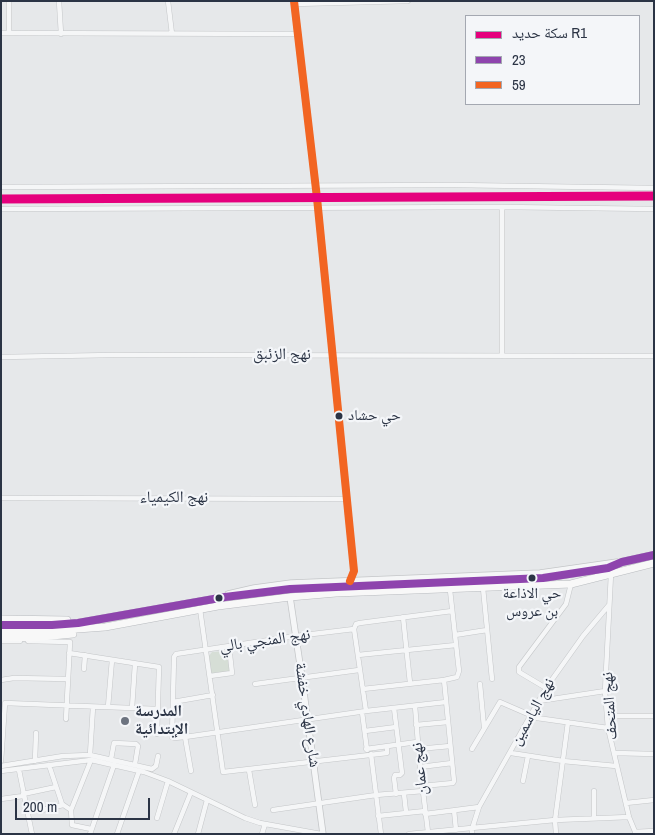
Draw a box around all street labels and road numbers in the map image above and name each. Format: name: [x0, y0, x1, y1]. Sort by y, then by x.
street label: نهج الزئبق: [253, 345, 311, 365]
street label: نهج الكيمياء: [140, 488, 208, 508]
street label: نهج المنجي بالي: [218, 625, 312, 657]
street label: شارع الهادي خفشة: [290, 661, 324, 769]
street label: نهج المتحف: [598, 671, 622, 741]
street label: نهج الياسمين: [507, 675, 559, 749]
street label: نهج عمان: [408, 742, 432, 796]

